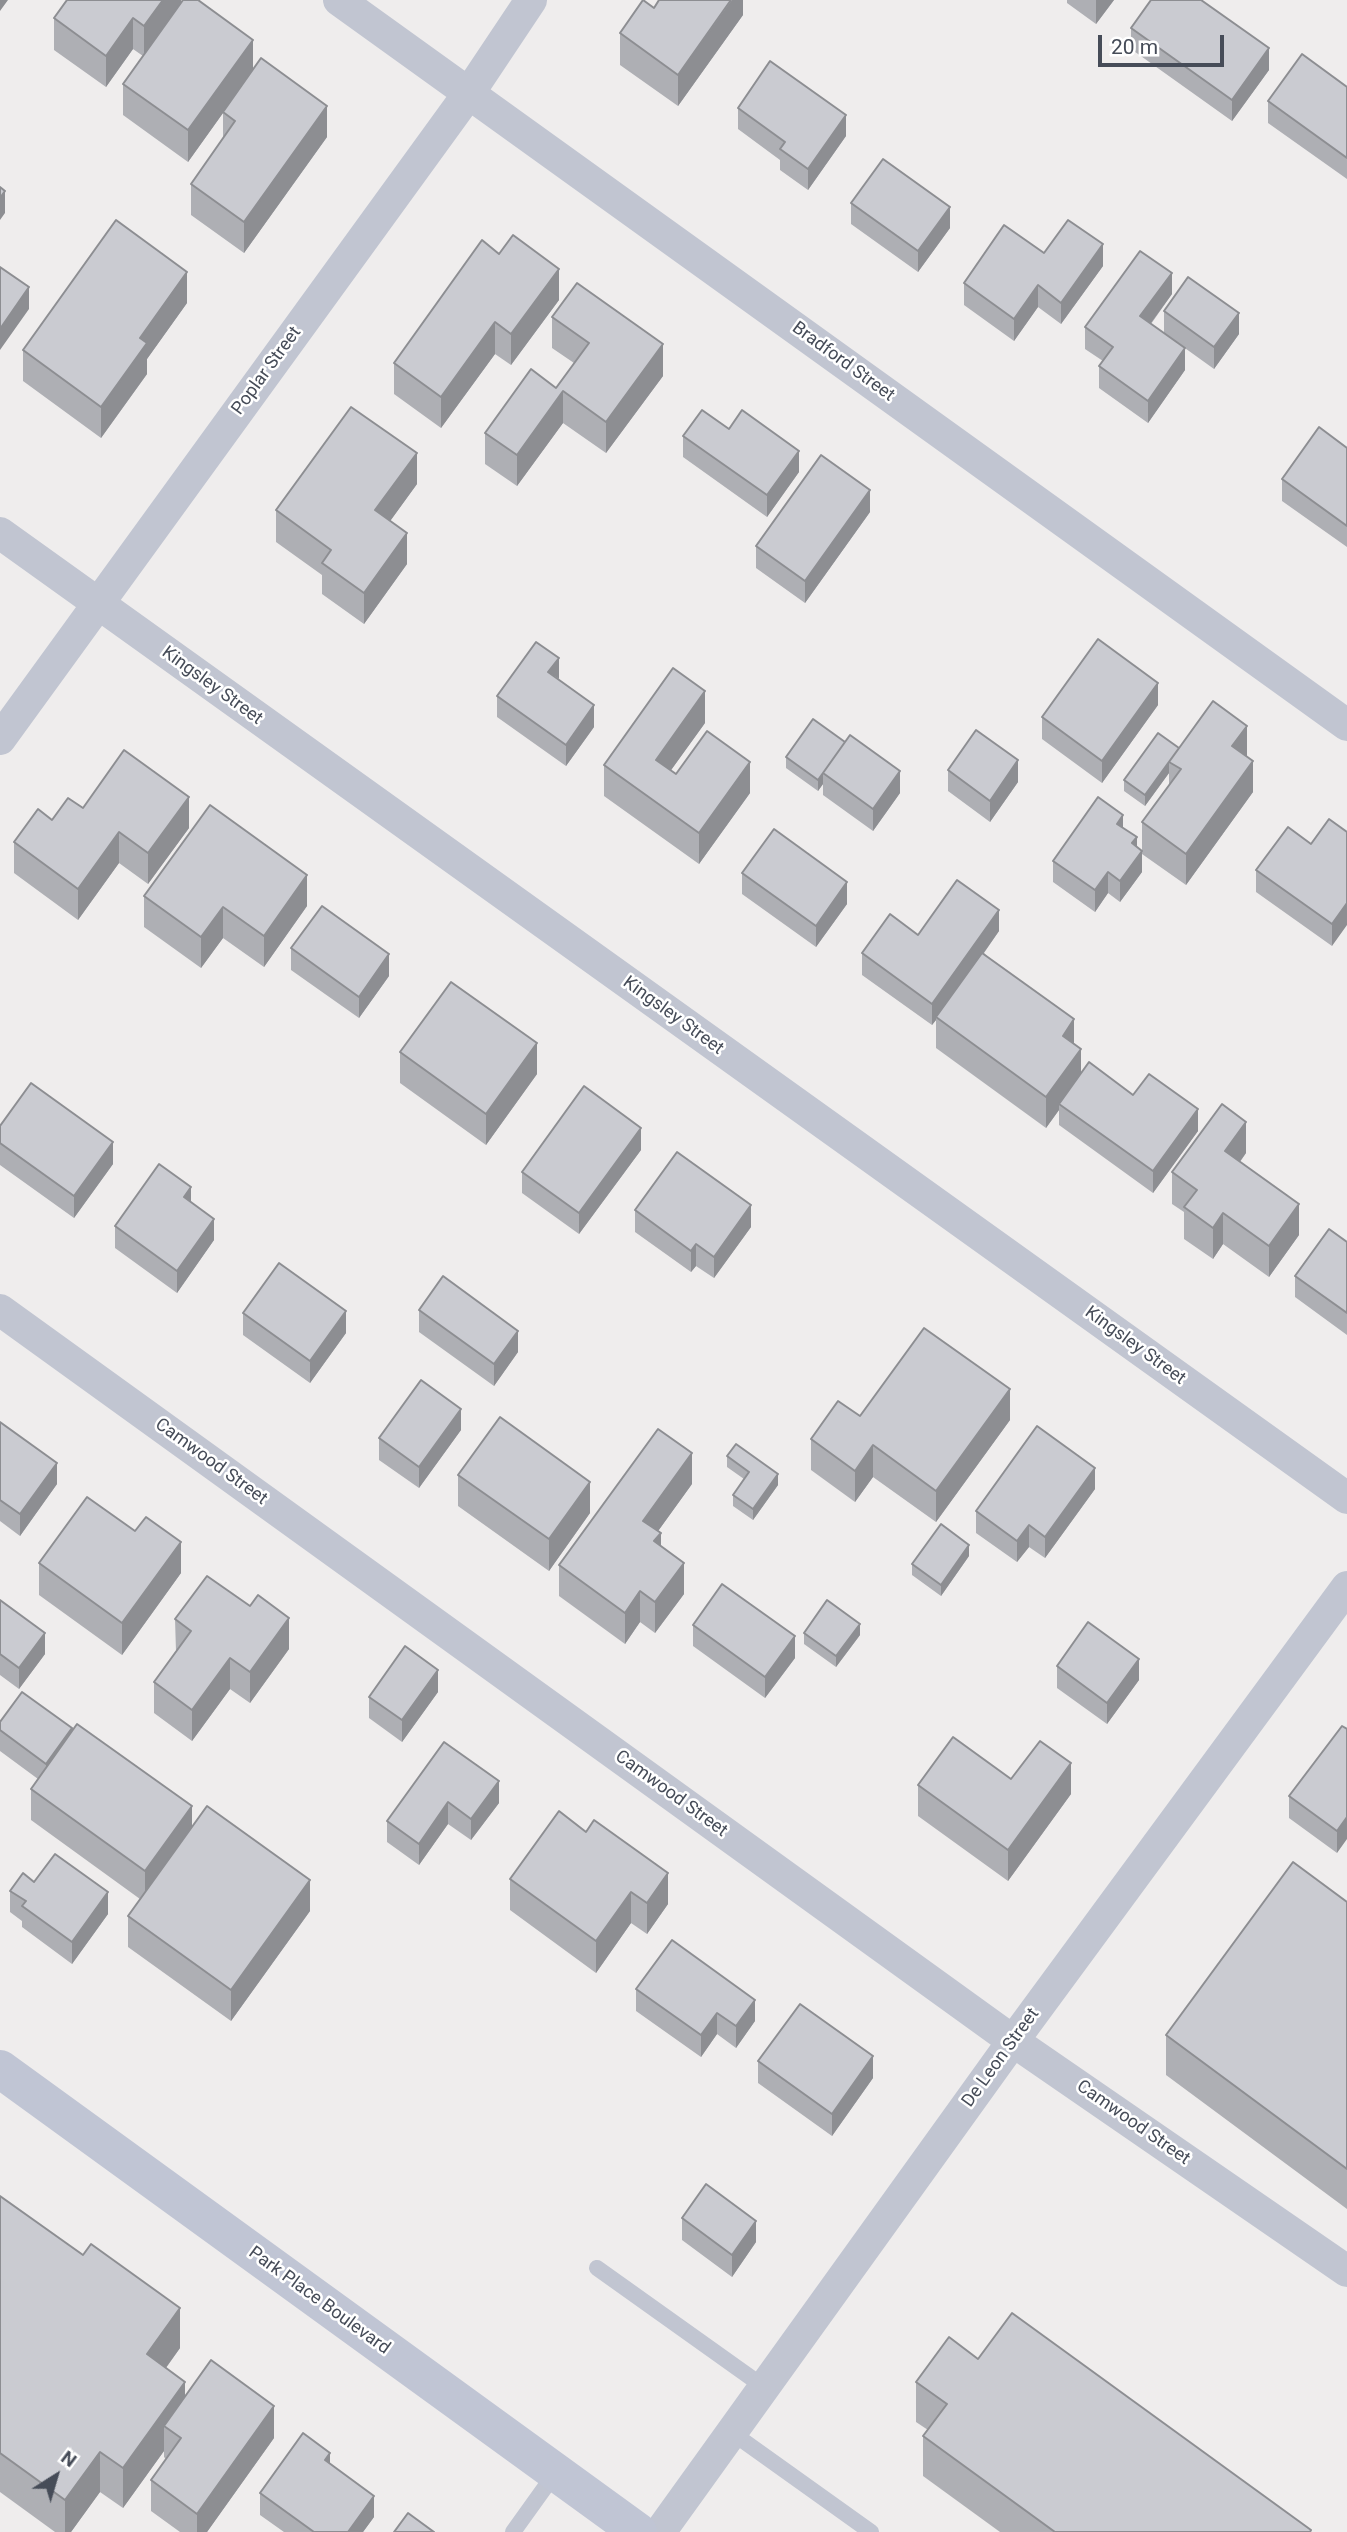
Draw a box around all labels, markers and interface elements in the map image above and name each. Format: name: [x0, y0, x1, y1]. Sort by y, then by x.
scale bar: [1102, 21, 1228, 65]
text: 20 m: [1111, 35, 1158, 59]
street label: Bradford Street: [788, 318, 898, 406]
street label: Poplar Street: [228, 323, 306, 419]
street label: Kingsley Street: [157, 642, 267, 730]
street label: Kingsley Street: [618, 972, 728, 1060]
street label: Kingsley Street: [1080, 1302, 1190, 1390]
street label: Camwood Street: [151, 1414, 271, 1510]
street label: Camwood Street: [611, 1746, 731, 1842]
street label: De Leon Street: [958, 2004, 1044, 2112]
street label: Camwood Street: [1072, 2076, 1194, 2170]
street label: Park Place Boulevard: [244, 2242, 394, 2360]
north arrow: [21, 2441, 91, 2511]
text: N: [57, 2446, 81, 2472]

